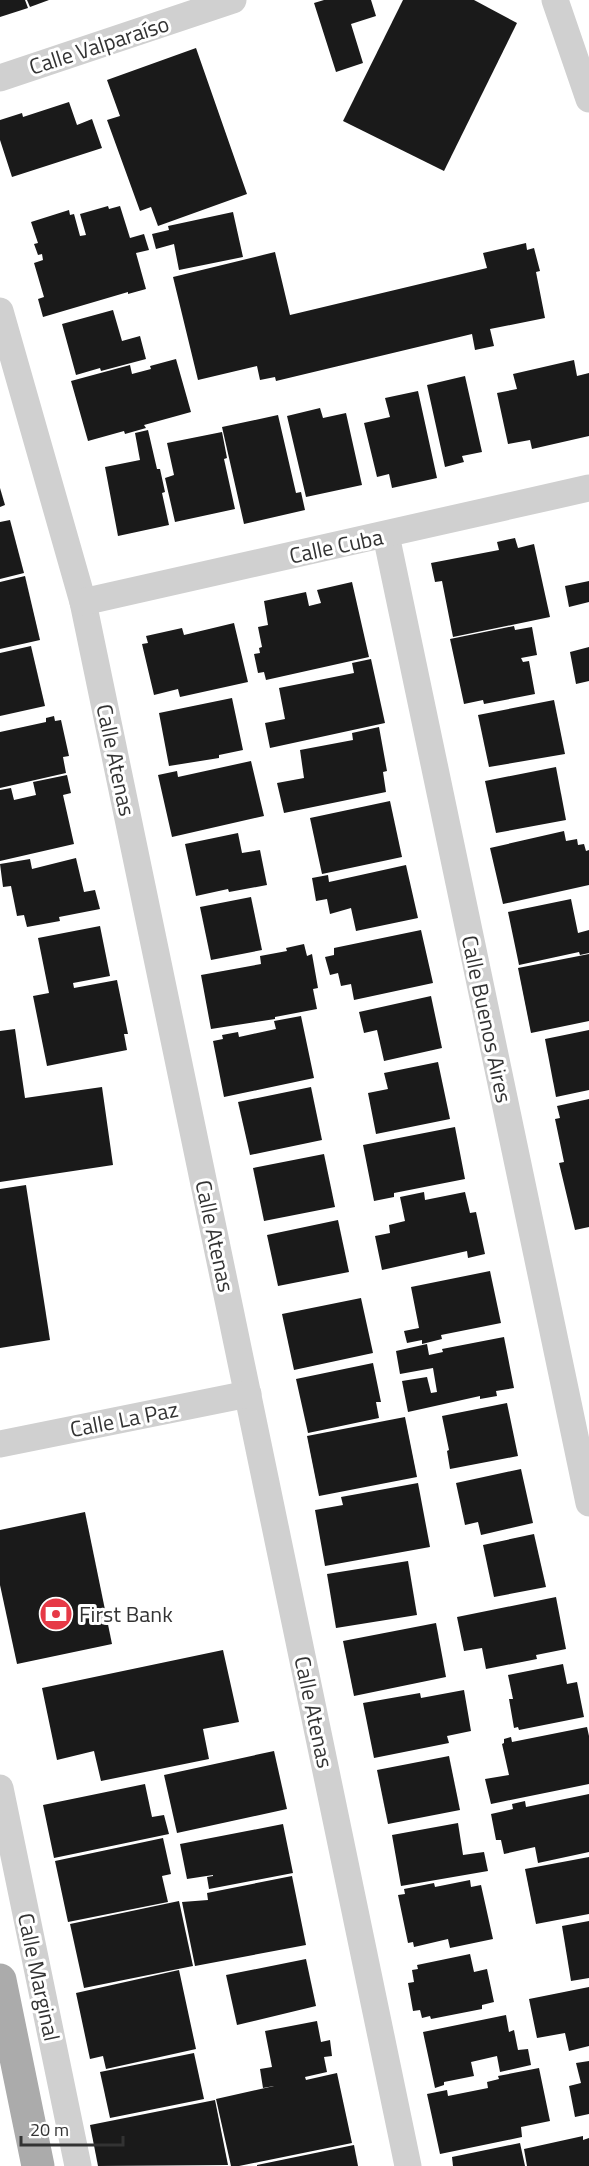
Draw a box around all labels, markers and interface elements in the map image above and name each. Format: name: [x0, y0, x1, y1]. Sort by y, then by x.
street label: Calle Valparaíso: [25, 6, 173, 84]
street label: Calle Cuba: [286, 519, 386, 573]
street label: Calle Atenas: [88, 701, 144, 819]
street label: Calle Buenos Aires: [453, 932, 521, 1106]
street label: Calle Atenas: [187, 1177, 243, 1295]
street label: Calle La Paz: [67, 1392, 181, 1446]
bank icon: First Bank: [38, 1596, 74, 1632]
place label: First Bank: [79, 1597, 173, 1631]
street label: Calle Atenas: [286, 1653, 342, 1771]
street label: Calle Marginal: [9, 1910, 69, 2044]
scale bar: [21, 2109, 123, 2147]
text: 20 m: [30, 2116, 69, 2143]

